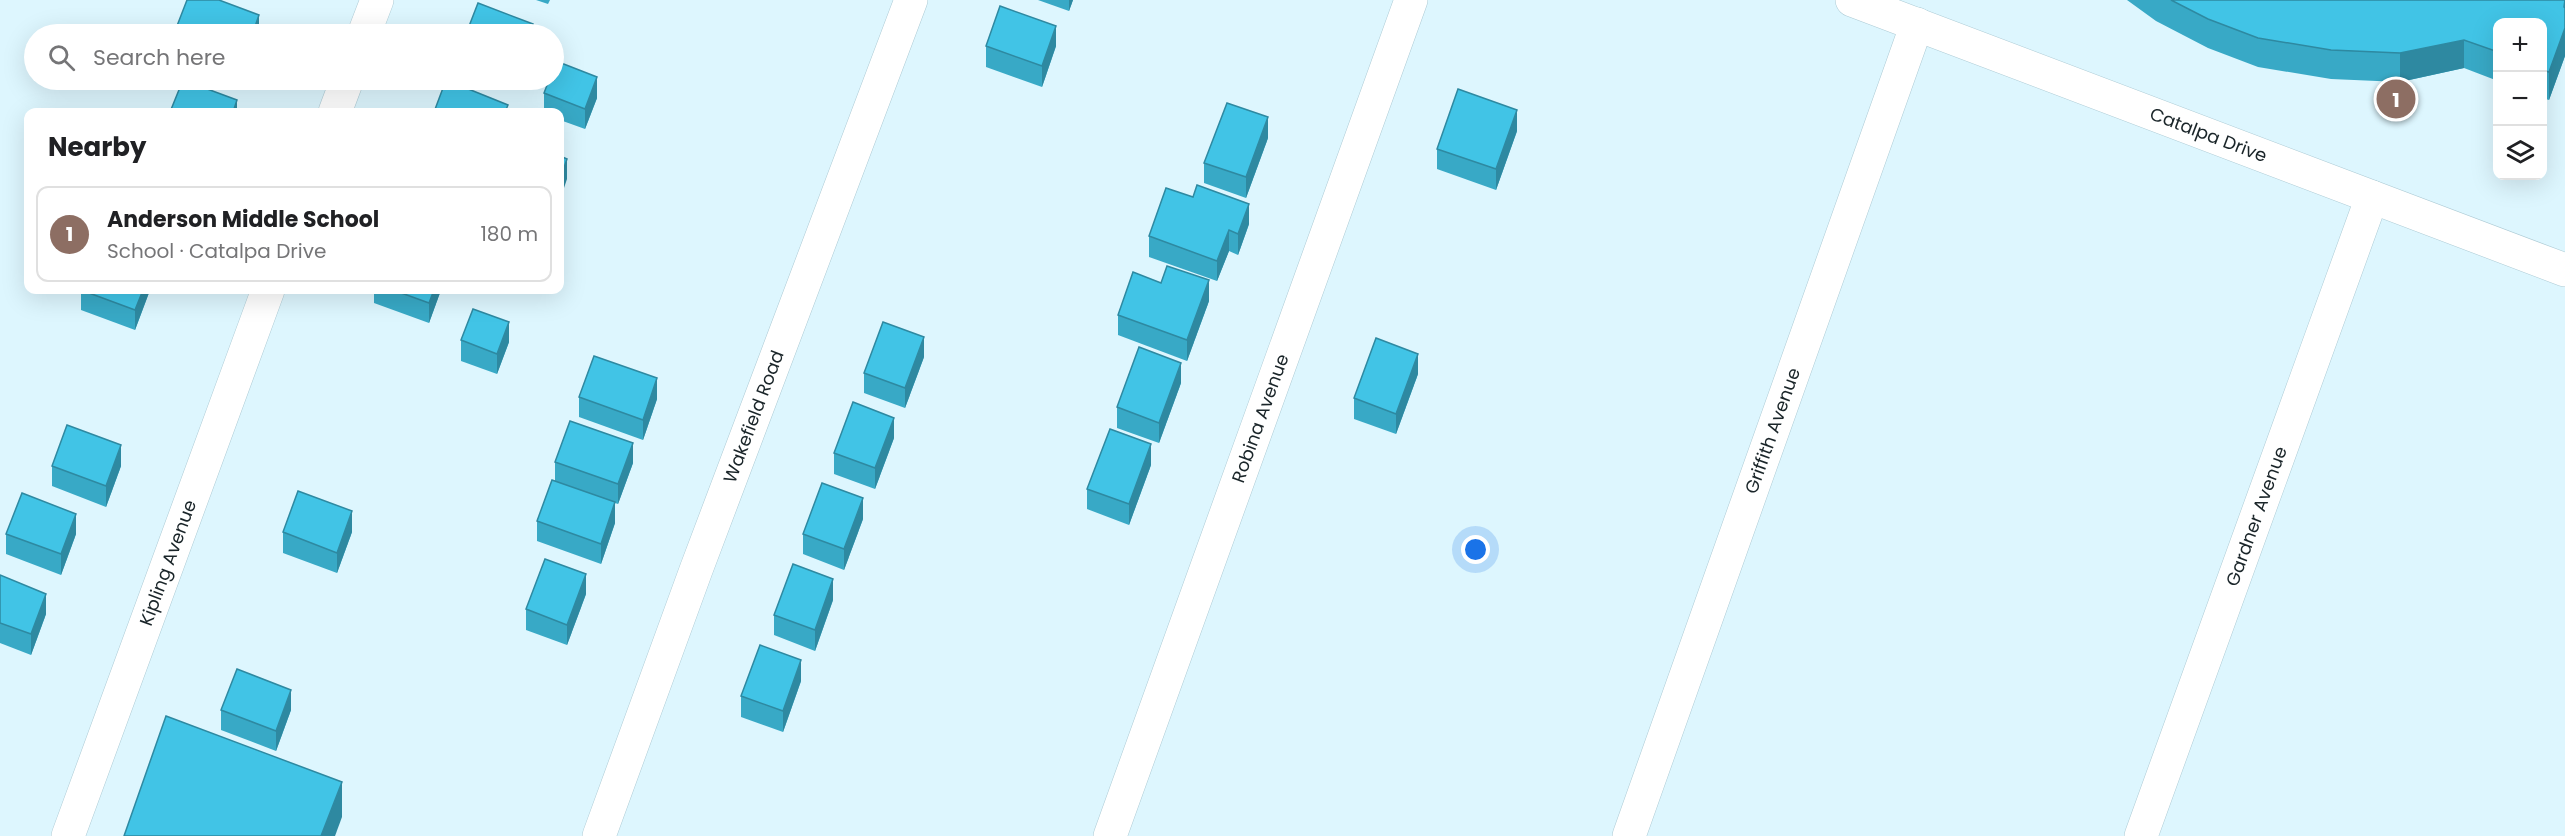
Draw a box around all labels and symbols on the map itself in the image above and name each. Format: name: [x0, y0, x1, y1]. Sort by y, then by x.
pin: 1: [2376, 76, 2416, 122]
street label: Catalpa Drive: [2146, 101, 2271, 168]
street label: Wakefield Road: [717, 347, 790, 486]
street label: Robina Avenue: [1225, 350, 1295, 486]
street label: Griffith Avenue: [1738, 364, 1806, 497]
street label: Gardner Avenue: [2219, 443, 2293, 589]
street label: Kipling Avenue: [133, 496, 202, 629]
your location: [1461, 535, 1490, 564]

